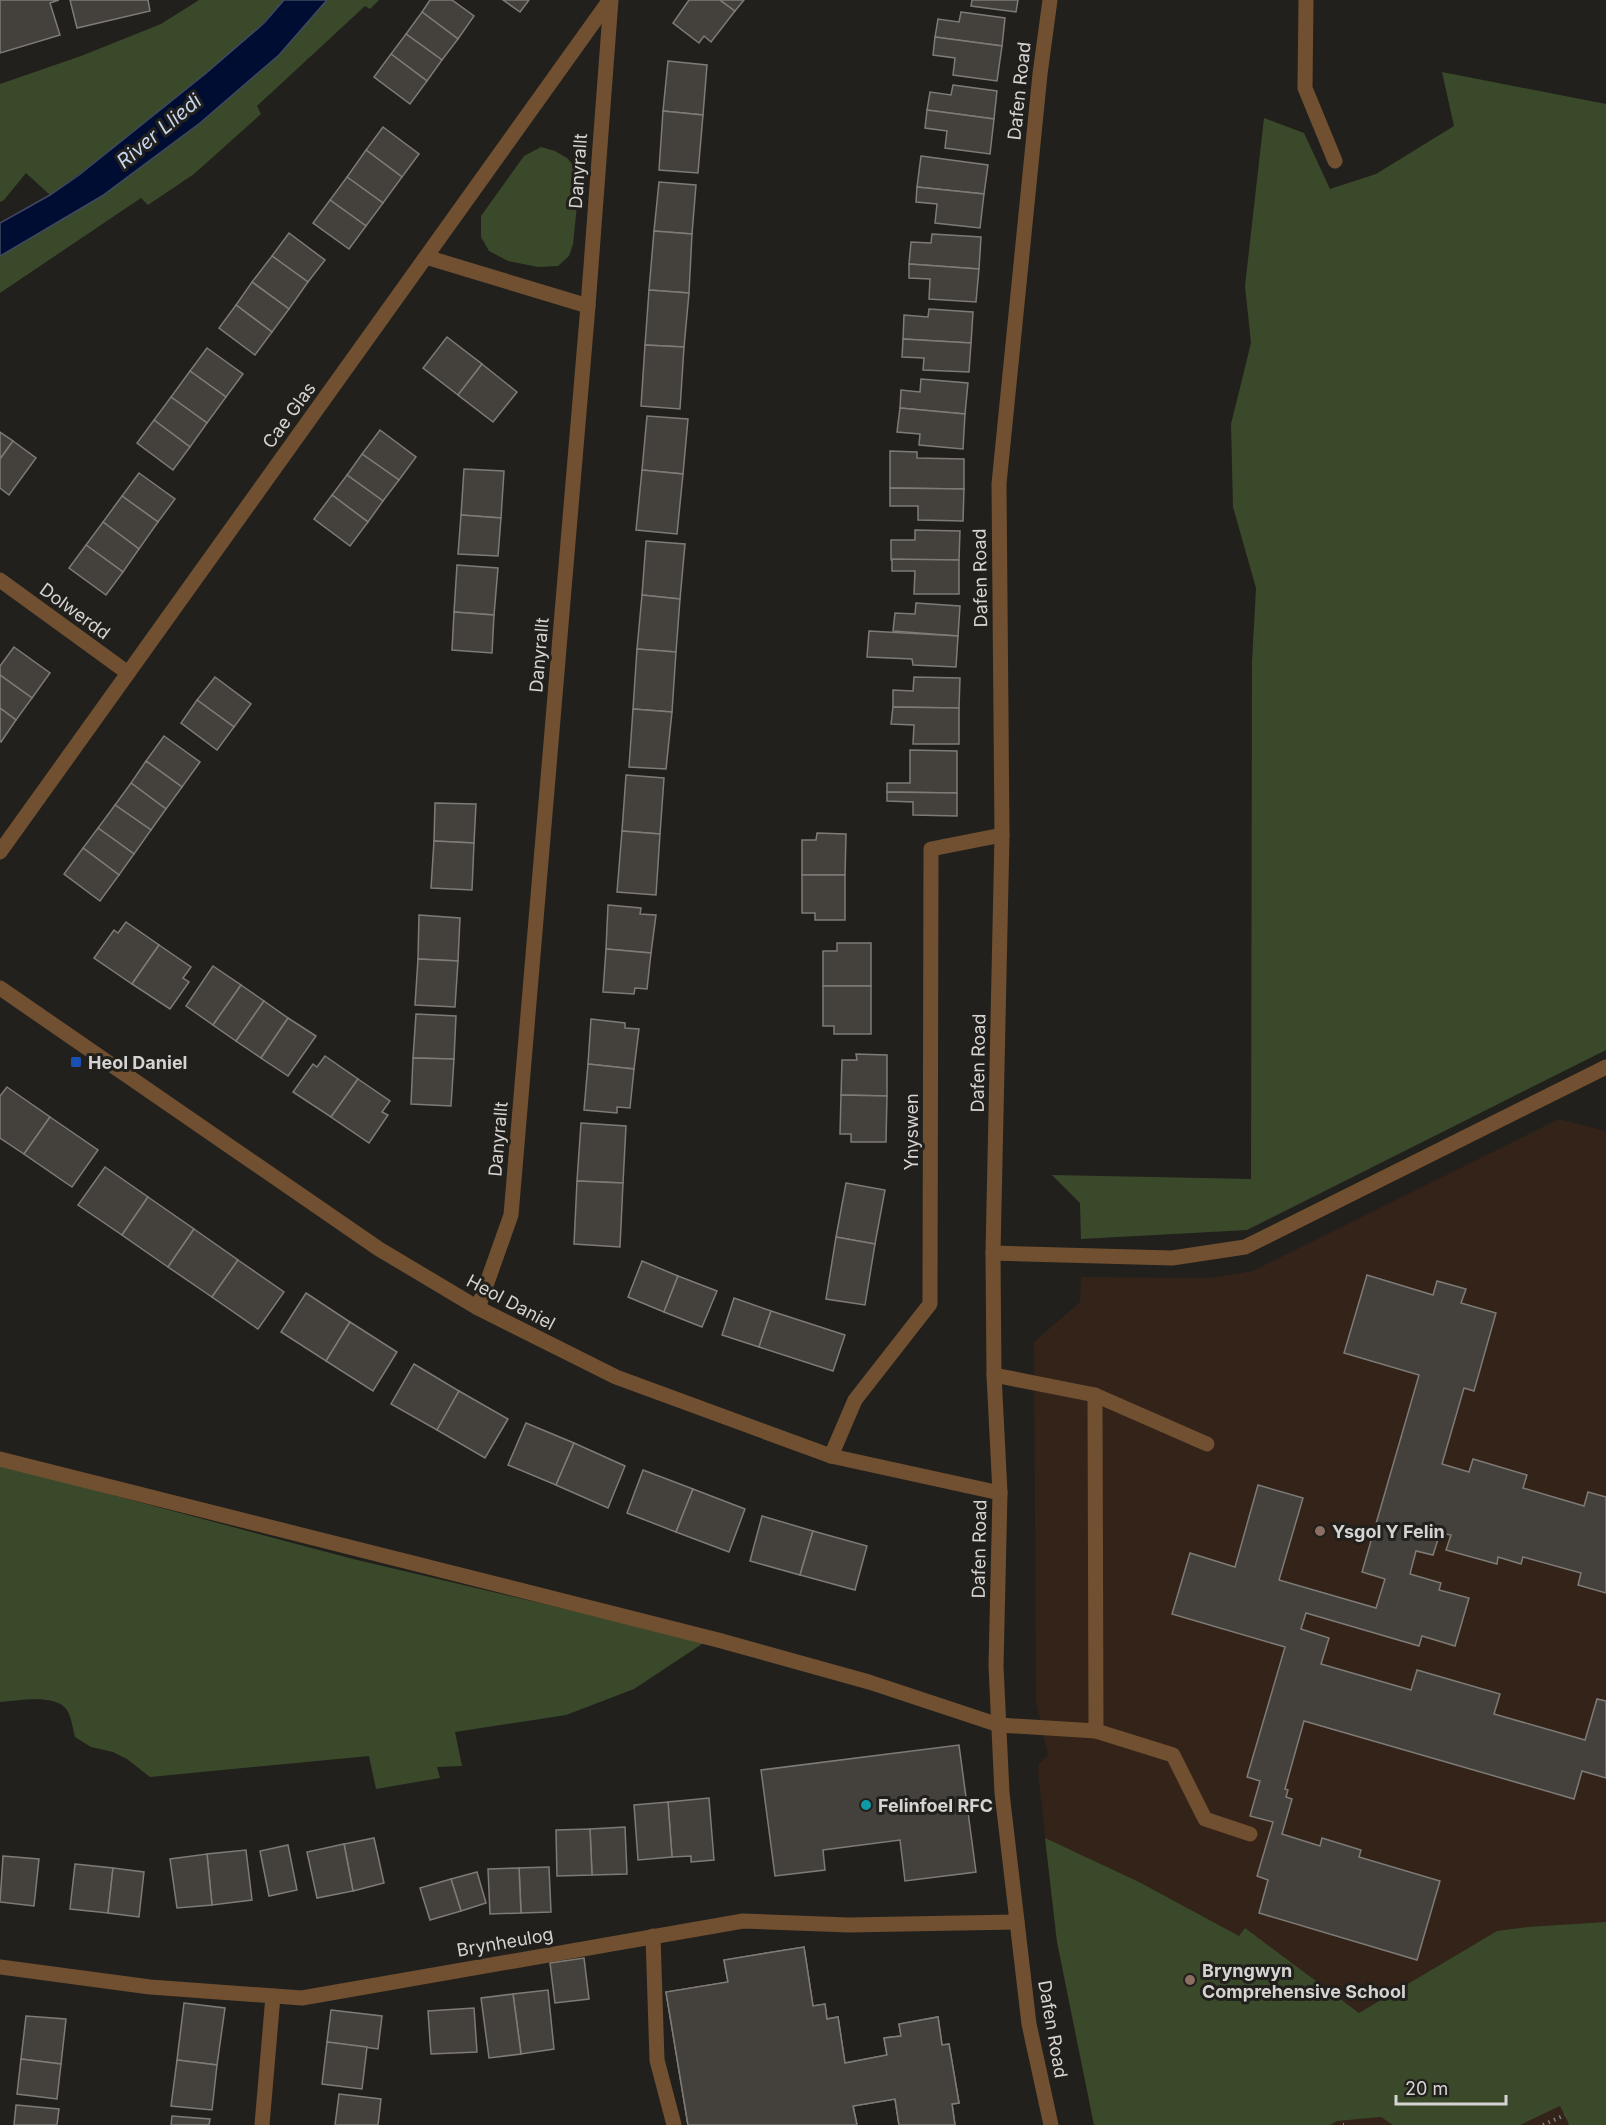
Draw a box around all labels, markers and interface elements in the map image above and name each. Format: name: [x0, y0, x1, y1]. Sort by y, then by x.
street label: Dafen Road: [1003, 41, 1035, 141]
water label: River Lliedi: [112, 88, 207, 173]
street label: Danyrallt: [565, 133, 591, 209]
street label: Cae Glas: [258, 378, 320, 452]
street label: Dafen Road: [969, 528, 991, 628]
street label: Dolwerdd: [36, 579, 114, 643]
street label: Danyrallt: [525, 616, 553, 693]
street label: Dafen Road: [967, 1013, 989, 1113]
place label: Heol Daniel: [88, 1052, 187, 1073]
marker: Heol Daniel: [69, 1055, 83, 1069]
street label: Ynyswen: [901, 1093, 922, 1171]
street label: Danyrallt: [484, 1100, 512, 1177]
street label: Heol Daniel: [463, 1270, 559, 1334]
street label: Dafen Road: [968, 1499, 990, 1599]
place label: Ysgol Y Felin: [1332, 1521, 1445, 1542]
marker: Ysgol Y Felin: [1313, 1524, 1327, 1538]
place label: Felinfoel RFC: [878, 1795, 993, 1816]
marker: Felinfoel RFC: [859, 1798, 873, 1812]
street label: Brynheulog: [455, 1923, 555, 1961]
place label: Bryngwyn Comprehensive School: [1202, 1960, 1406, 2002]
marker: Bryngwyn Comprehensive School: [1183, 1973, 1197, 1987]
street label: Dafen Road: [1034, 1979, 1072, 2079]
scale bar: [1396, 2068, 1506, 2106]
text: 20 m: [1405, 2078, 1448, 2099]

